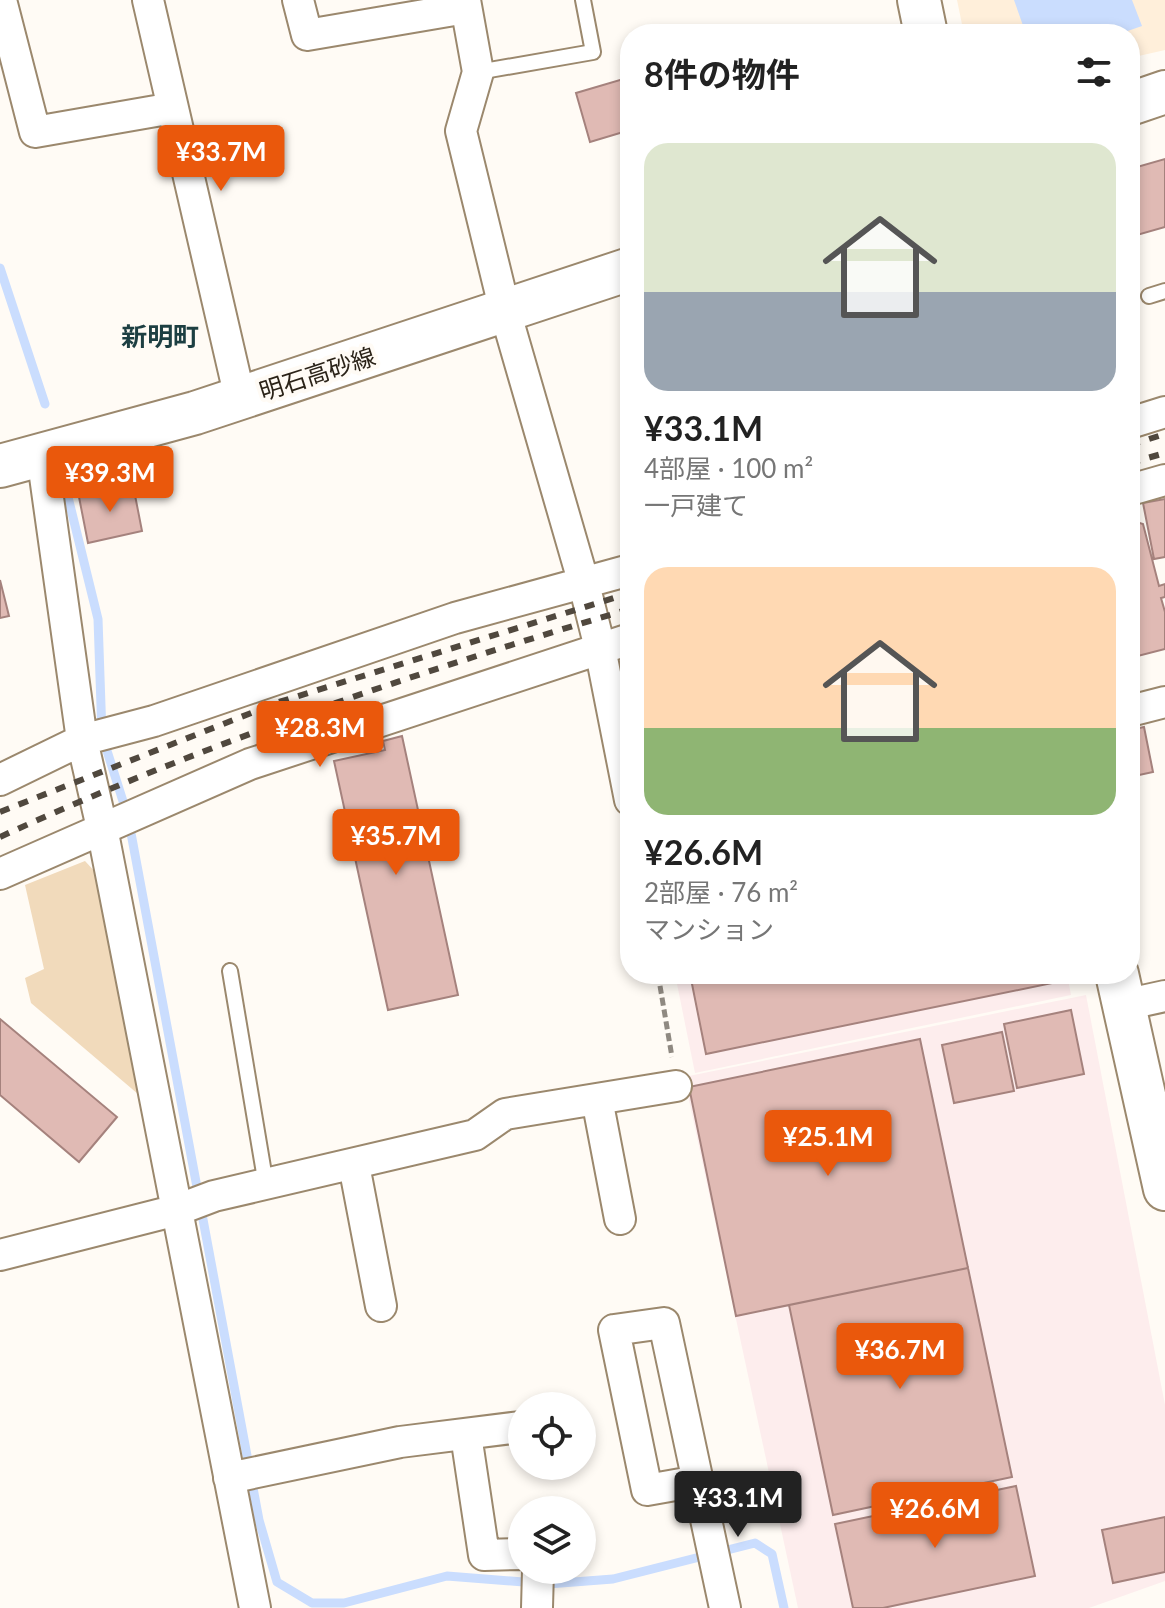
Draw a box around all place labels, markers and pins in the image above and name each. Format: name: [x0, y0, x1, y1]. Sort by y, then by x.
pin: ¥33.7M: [156, 125, 286, 193]
pin: ¥39.3M: [45, 446, 175, 514]
pin: ¥28.3M: [255, 701, 385, 769]
pin: ¥35.7M: [331, 809, 461, 877]
pin: ¥25.1M: [763, 1110, 893, 1178]
pin: ¥36.7M: [835, 1323, 965, 1391]
pin: ¥33.1M: [673, 1471, 803, 1539]
pin: ¥26.6M: [870, 1482, 1000, 1550]

